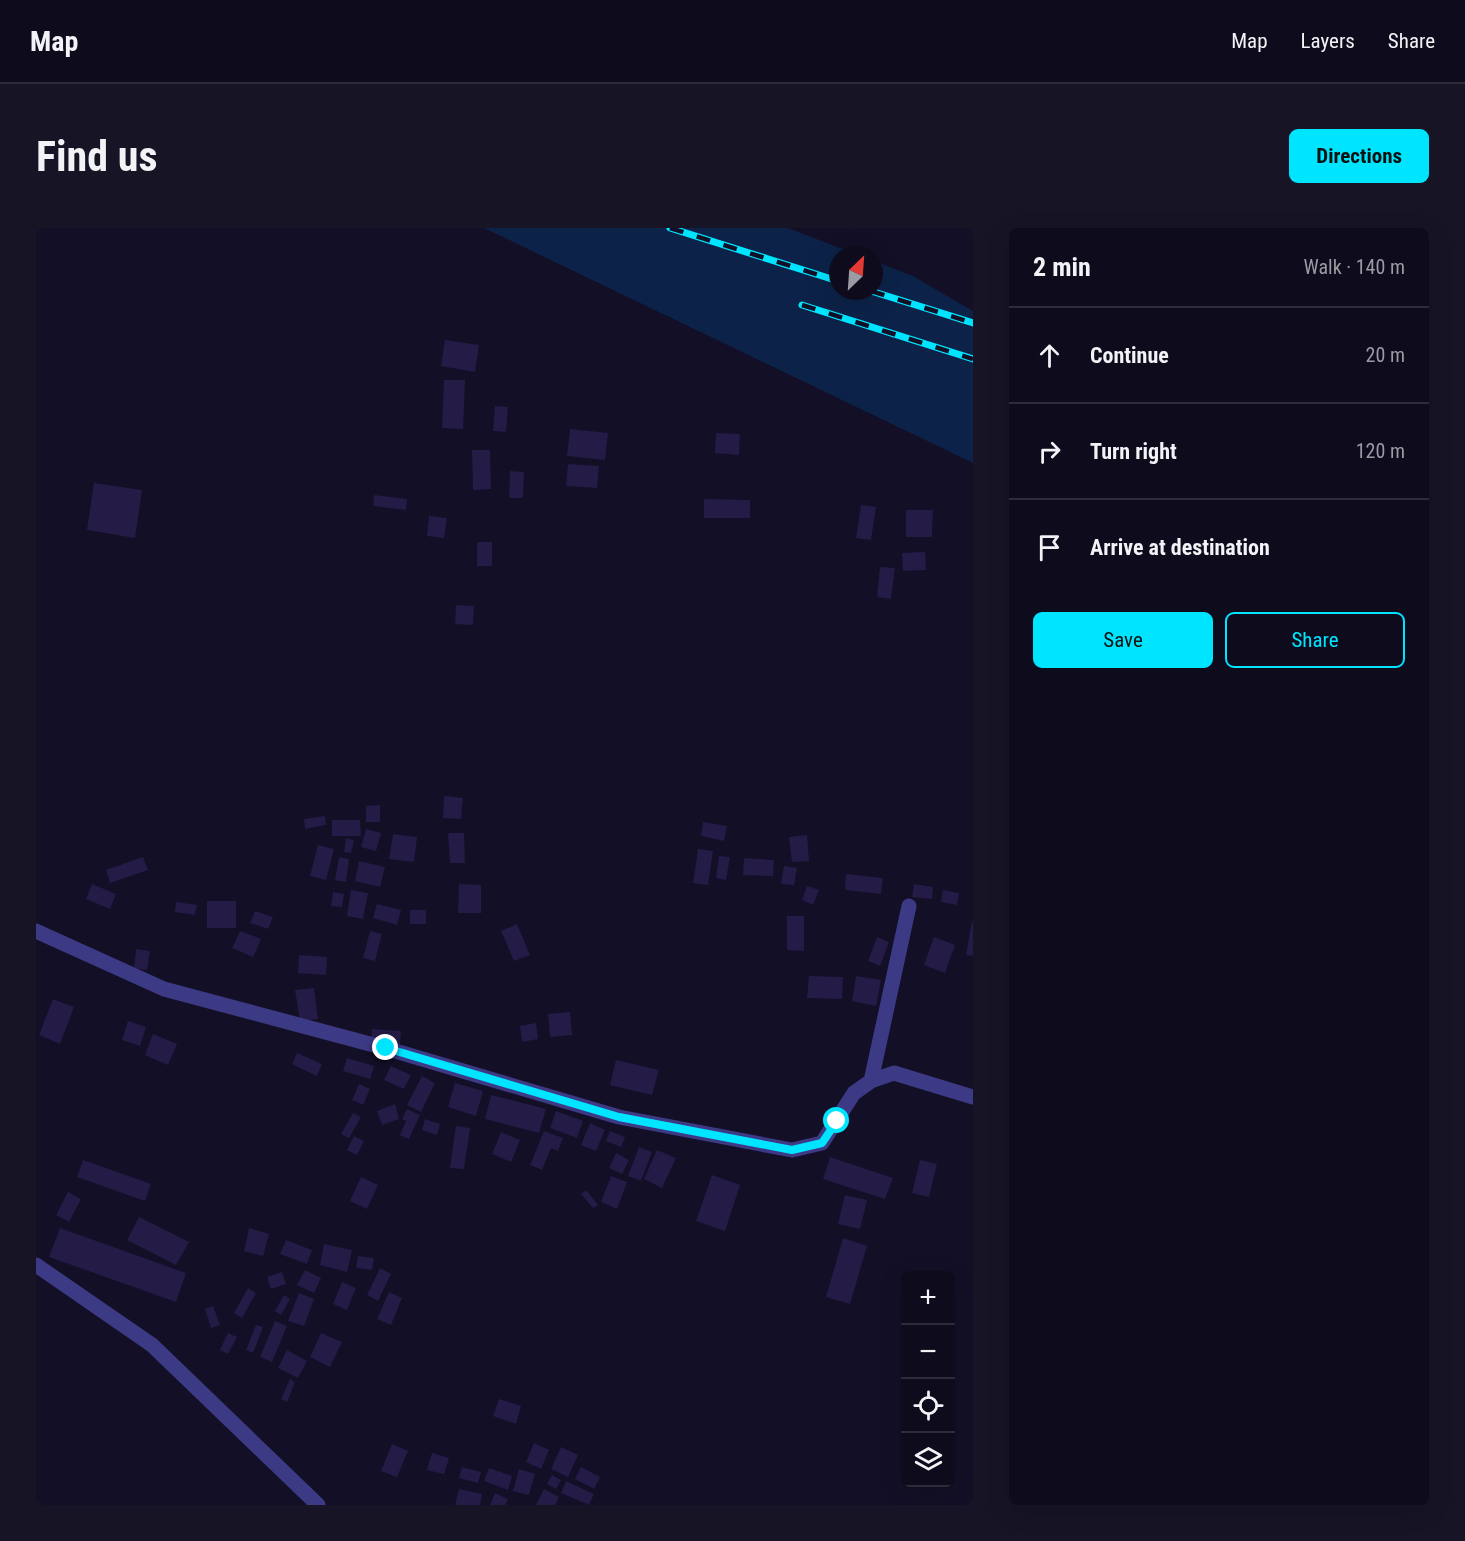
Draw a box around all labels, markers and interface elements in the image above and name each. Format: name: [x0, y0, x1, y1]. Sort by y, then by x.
text: Map: [30, 25, 78, 58]
text: Map: [1231, 29, 1268, 53]
text: Layers: [1301, 29, 1355, 53]
text: Share: [1388, 29, 1435, 53]
button: Directions: [1289, 129, 1429, 183]
text: Find us: [36, 132, 157, 181]
north arrow: [829, 246, 883, 300]
text: 2 min: [1033, 252, 1091, 282]
text: Walk · 140 m: [1304, 255, 1405, 279]
icon: ahead: [1033, 339, 1066, 372]
text: Continue: [1090, 343, 1169, 368]
text: 20 m: [1366, 343, 1405, 367]
icon: right: [1033, 435, 1066, 468]
text: Turn right: [1090, 439, 1177, 464]
text: 120 m: [1356, 439, 1405, 463]
icon: arrive: [1033, 531, 1066, 564]
text: Arrive at destination: [1090, 535, 1270, 560]
button: Save: [1033, 612, 1213, 668]
button: Share: [1225, 612, 1405, 668]
route end: [372, 1034, 398, 1060]
route start: [823, 1107, 849, 1133]
map controls: [901, 1271, 955, 1487]
button: +: [901, 1271, 955, 1325]
button: −: [901, 1325, 955, 1379]
button: locate: [901, 1379, 955, 1433]
button: layers: [901, 1433, 955, 1487]

